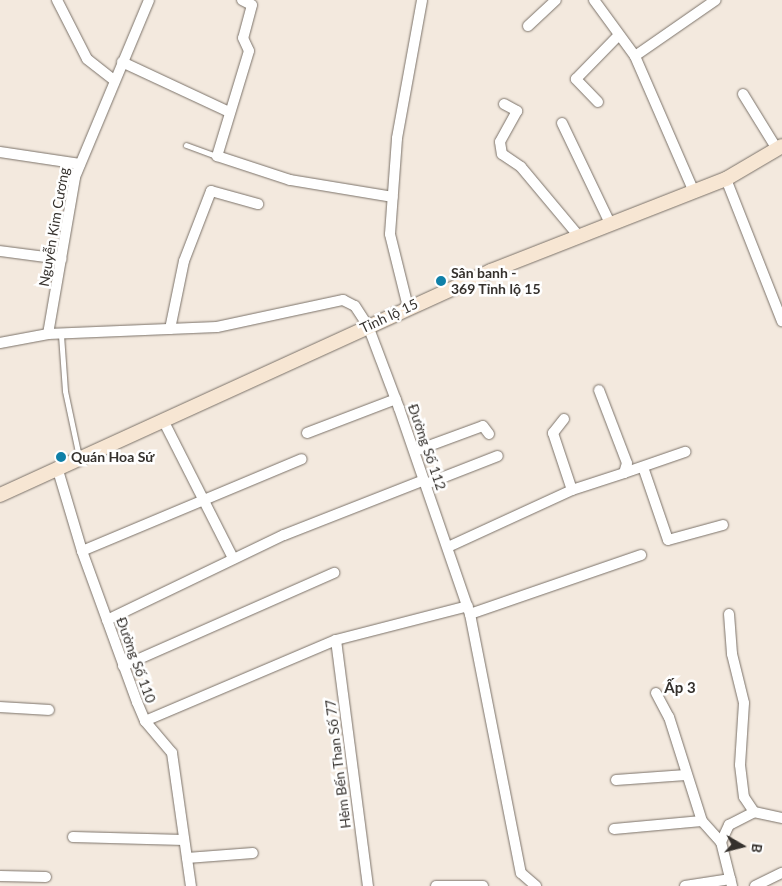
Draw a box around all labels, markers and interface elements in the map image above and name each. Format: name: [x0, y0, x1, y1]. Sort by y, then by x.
street label: Nguyễn Kim Cương: [35, 166, 73, 288]
place label: Sân banh - 369 Tỉnh lộ 15: [451, 265, 541, 298]
marker: Sân banh - 369 Tỉnh lộ 15: [435, 275, 447, 287]
street label: Tỉnh lộ 15: [357, 295, 421, 337]
street label: Đường Số 112: [404, 402, 450, 492]
place label: Quán Hoa Sứ: [71, 449, 154, 465]
marker: Quán Hoa Sứ: [55, 451, 67, 463]
street label: Đường Số 110: [113, 615, 159, 705]
district label: Ấp 3: [664, 679, 696, 697]
street label: Hẻm Bến Than Số 77: [322, 698, 354, 830]
north arrow: [717, 821, 767, 871]
text: B: [748, 842, 766, 854]

